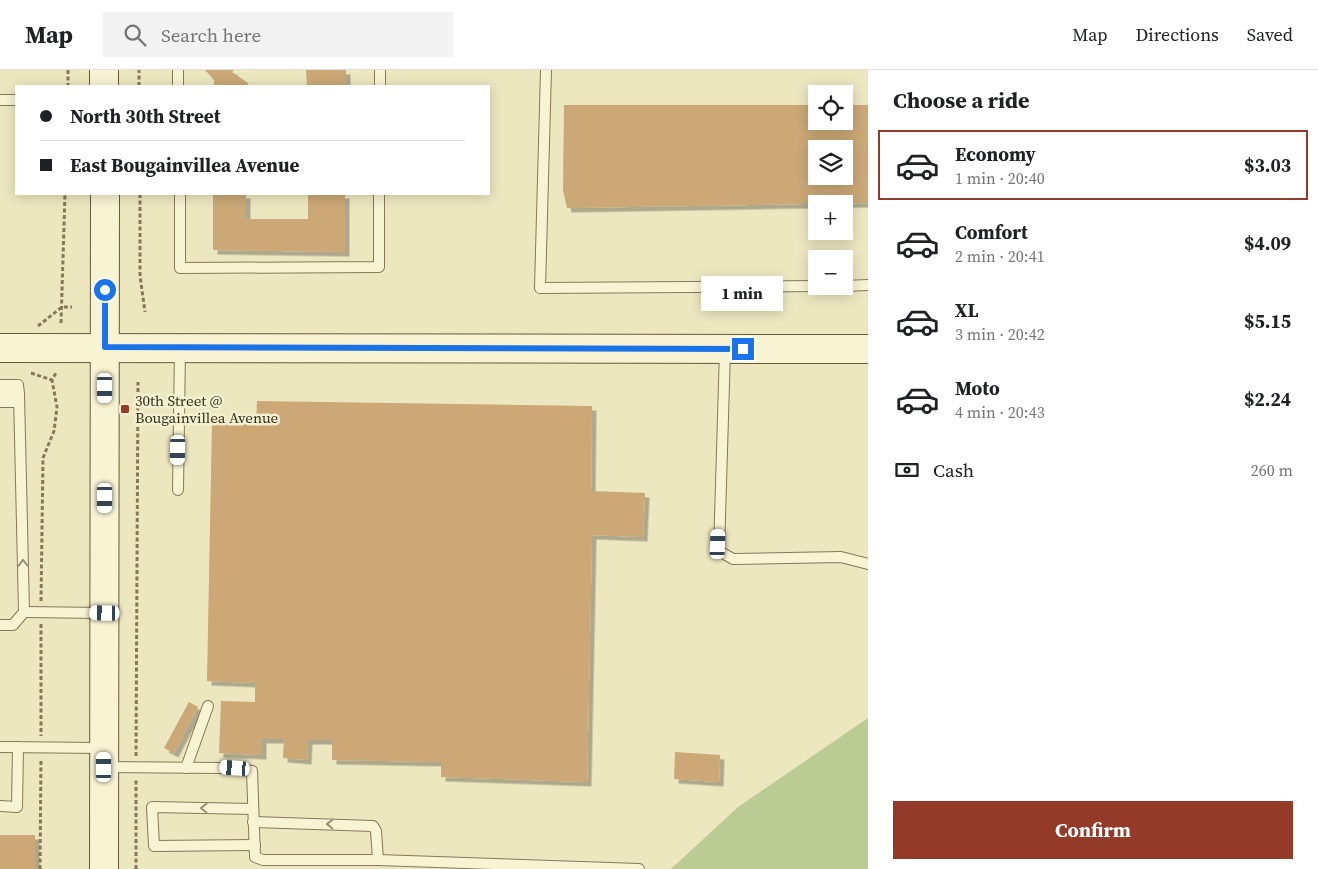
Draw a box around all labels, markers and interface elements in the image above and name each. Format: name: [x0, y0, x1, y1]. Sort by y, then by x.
search box: [103, 12, 453, 57]
text: Map: [25, 18, 73, 51]
icon: search: [121, 21, 149, 49]
text: Search here: [161, 22, 261, 48]
text: Map: [1072, 22, 1108, 47]
text: Directions: [1136, 22, 1219, 47]
text: Saved: [1247, 22, 1293, 47]
map controls: [808, 85, 853, 295]
button: locate: [808, 85, 853, 130]
text: Choose a ride: [893, 85, 1030, 115]
text: North 30th Street: [70, 103, 221, 129]
button: layers: [808, 140, 853, 185]
text: Economy: [955, 141, 1036, 167]
icon: car: [895, 143, 940, 188]
text: East Bougainvillea Avenue: [70, 152, 299, 178]
text: $3.03: [1244, 152, 1291, 178]
text: 1 min · 20:40: [955, 167, 1045, 189]
button: +: [808, 195, 853, 240]
text: Comfort: [955, 219, 1028, 245]
icon: car: [895, 221, 940, 266]
text: $4.09: [1244, 230, 1291, 256]
text: 2 min · 20:41: [955, 245, 1045, 267]
button: −: [808, 250, 853, 295]
callout: 1 min: [702, 276, 784, 312]
route start: [94, 279, 116, 301]
text: 1 min: [721, 282, 763, 304]
text: XL: [955, 297, 978, 323]
icon: car: [895, 299, 940, 344]
text: $5.15: [1244, 308, 1291, 334]
text: 3 min · 20:42: [955, 323, 1045, 345]
route end: [732, 338, 754, 360]
car: [97, 373, 112, 403]
text: Moto: [955, 375, 1000, 401]
icon: car: [895, 377, 940, 422]
text: $2.24: [1244, 386, 1291, 412]
place label: 30th Street @ Bougainvillea Avenue: [135, 390, 279, 428]
text: 4 min · 20:43: [955, 401, 1045, 423]
marker: 30th Street @ Bougainvillea Avenue: [119, 403, 131, 415]
car: [170, 435, 185, 465]
icon: cash: [893, 456, 921, 484]
text: Cash: [933, 457, 974, 483]
text: 260 m: [1251, 459, 1293, 481]
car: [97, 483, 112, 513]
car: [709, 529, 726, 559]
one-way arrow: [17, 559, 28, 567]
car: [89, 605, 120, 621]
car: [96, 752, 111, 782]
car: [219, 759, 250, 777]
button: Confirm: [893, 801, 1293, 859]
one-way arrow: [200, 803, 208, 813]
one-way arrow: [326, 819, 334, 830]

